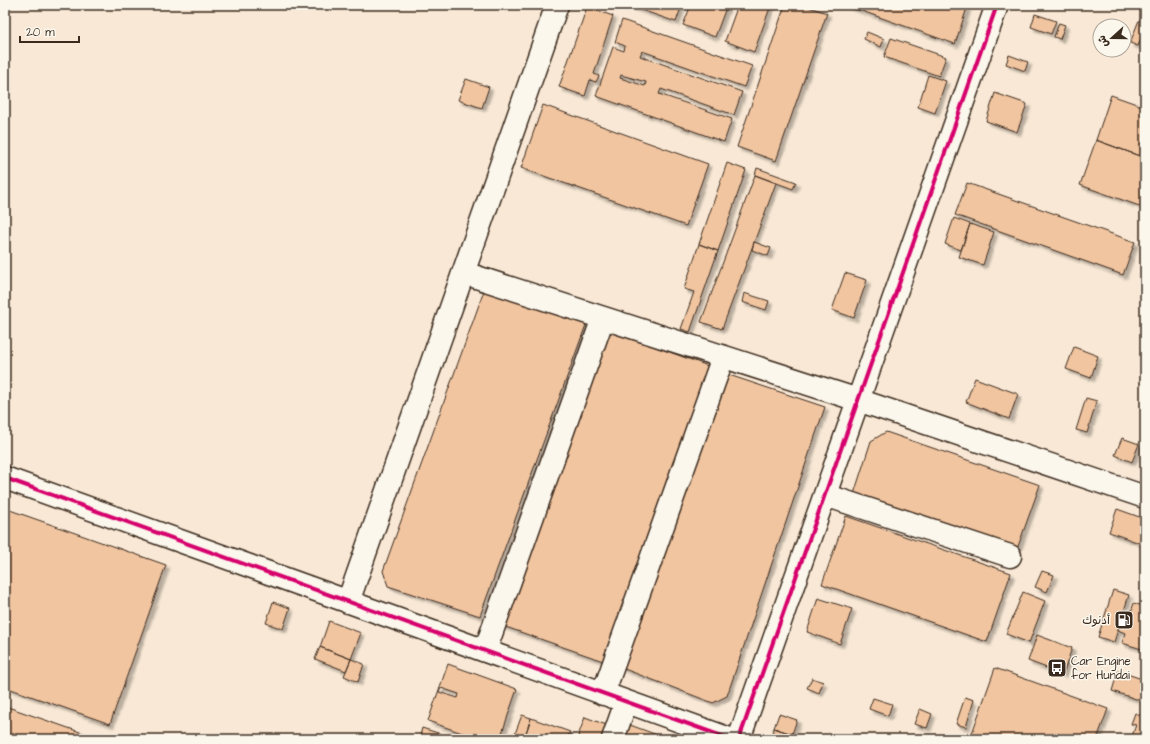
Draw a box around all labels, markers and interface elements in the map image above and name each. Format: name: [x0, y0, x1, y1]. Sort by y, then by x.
scale bar: [20, 18, 79, 44]
north arrow: [1092, 18, 1132, 58]
text: 20 m: [26, 24, 55, 41]
text: ش: [1094, 33, 1112, 50]
fuel station icon: أدنوك: [1113, 609, 1135, 631]
place label: أدنوك: [1082, 612, 1110, 629]
place label: Car Engine for Hundai: [1071, 653, 1131, 684]
bus stop icon: Car Engine for Hundai: [1046, 657, 1068, 679]

